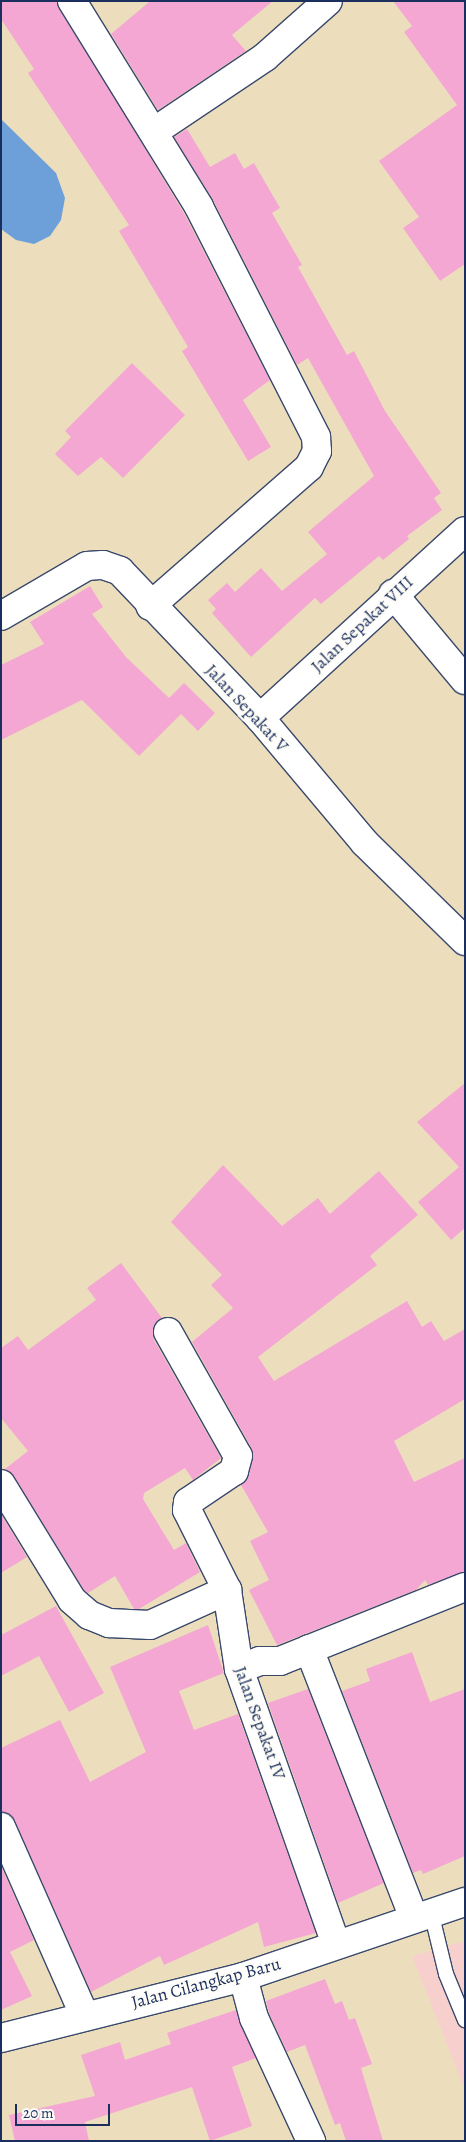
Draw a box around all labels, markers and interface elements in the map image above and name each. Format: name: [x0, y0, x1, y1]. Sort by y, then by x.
street label: Jalan Sepakat VIII: [306, 571, 418, 677]
street label: Jalan Sepakat V: [201, 659, 293, 757]
street label: Jalan Sepakat IV: [229, 1663, 291, 1783]
street label: Jalan Cilangkap Baru: [129, 1953, 283, 2013]
scale bar: [18, 2094, 112, 2126]
text: 20 m: [23, 2103, 54, 2123]

